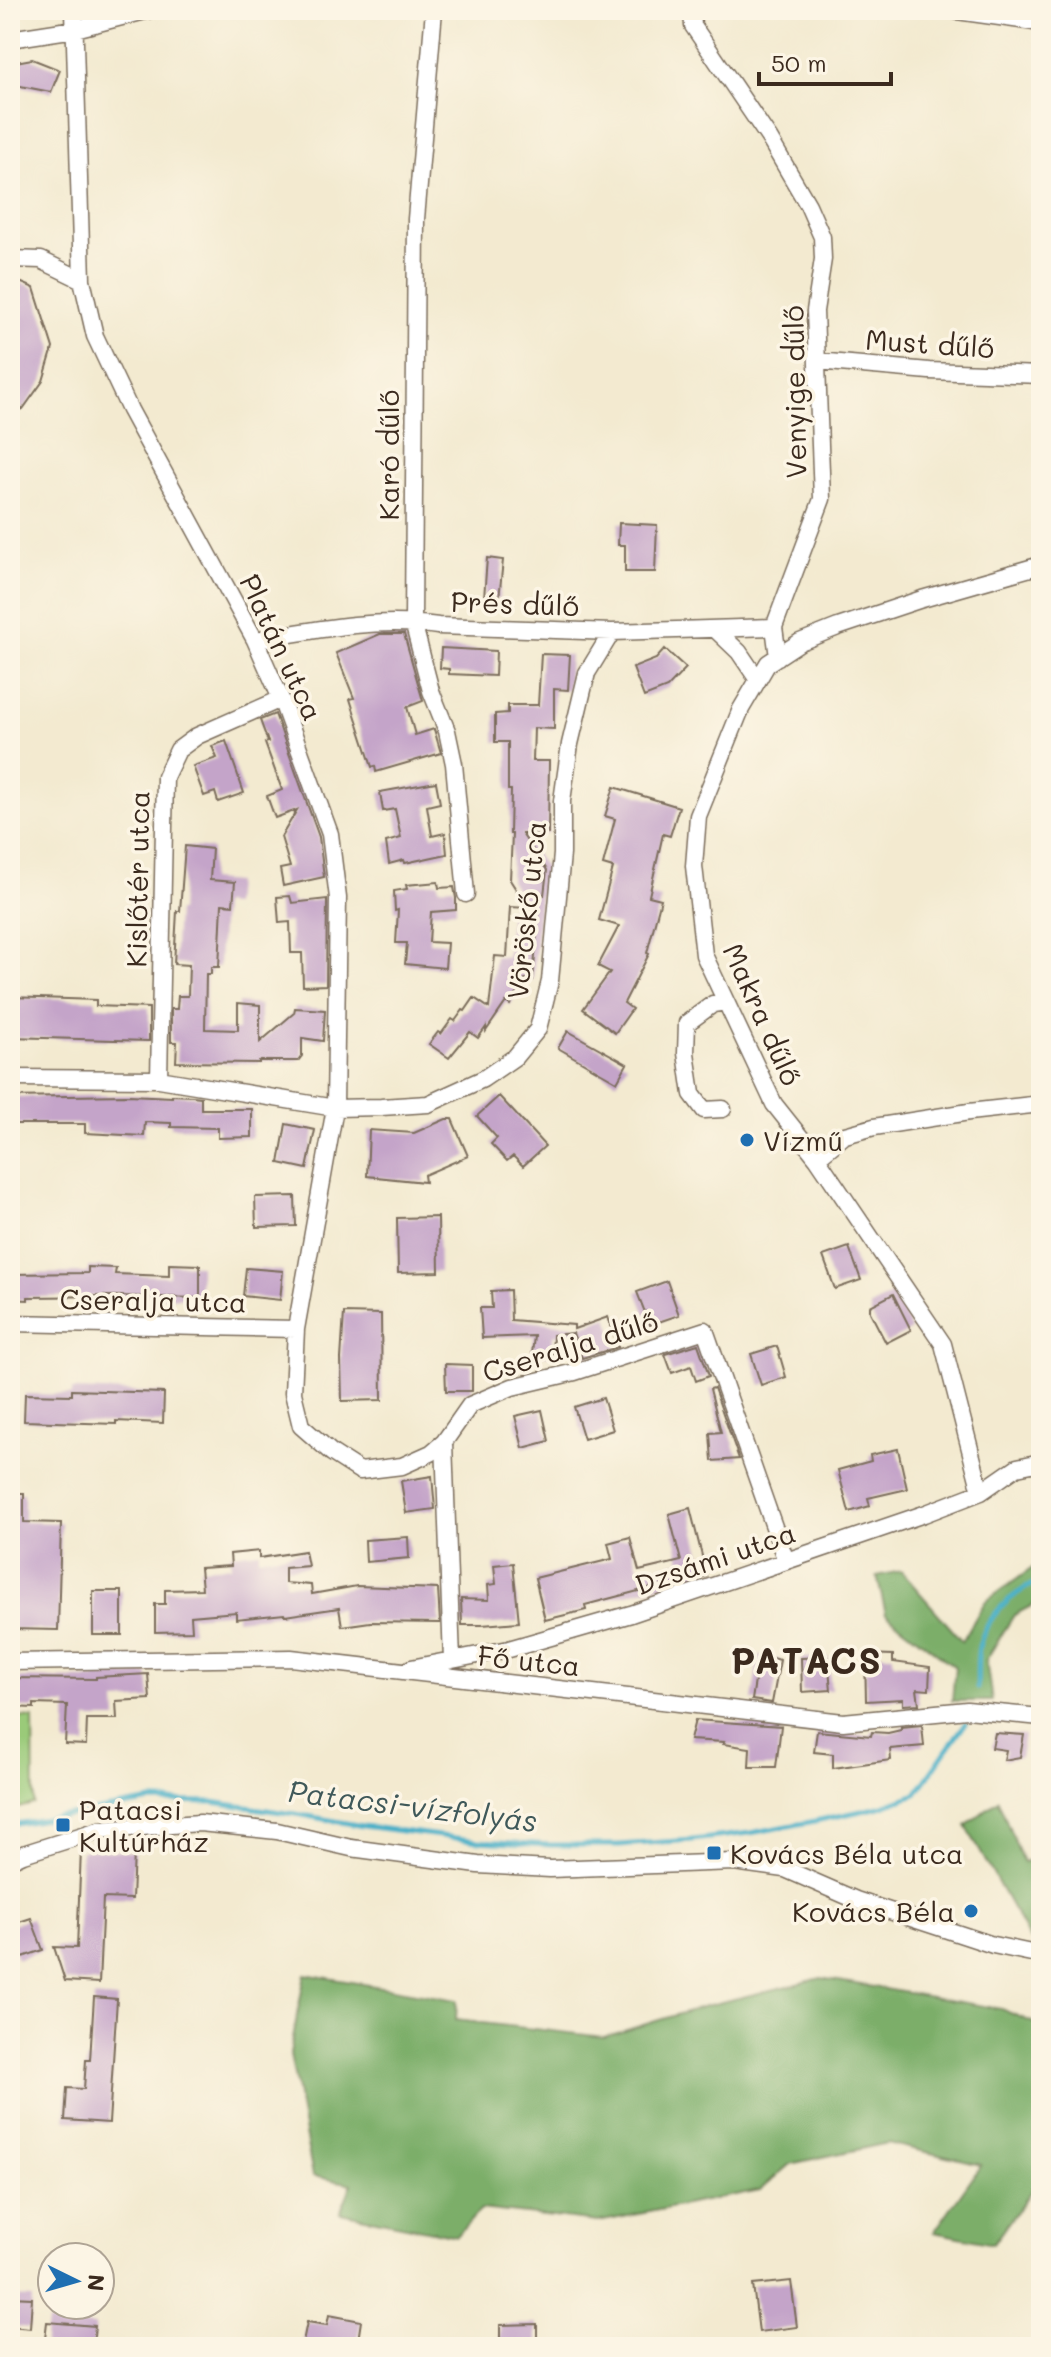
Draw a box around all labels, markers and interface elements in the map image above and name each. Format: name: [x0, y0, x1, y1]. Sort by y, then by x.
scale bar: [759, 36, 891, 86]
text: 50 m: [771, 47, 827, 78]
street label: Venyige dűlő: [774, 305, 814, 479]
street label: Must dűlő: [864, 321, 996, 365]
street label: Karó dűlő: [370, 390, 406, 520]
street label: Platán utca: [232, 568, 332, 726]
street label: Prés dűlő: [450, 583, 580, 623]
street label: Kislőtér utca: [117, 790, 157, 968]
street label: Vöröskő utca: [499, 819, 553, 1001]
street label: Makra dűlő: [716, 937, 810, 1091]
place label: Vízmű: [763, 1122, 843, 1158]
marker: Vízmű: [738, 1131, 756, 1149]
street label: Cseralja utca: [59, 1280, 247, 1320]
street label: Cseralja dűlő: [478, 1302, 662, 1390]
street label: Dzsámi utca: [630, 1514, 800, 1602]
district label: PATACS: [731, 1636, 883, 1683]
street label: Fő utca: [476, 1637, 582, 1683]
water label: Patacsi-vízfolyás: [286, 1770, 540, 1840]
place label: Patacsi Kultúrház: [79, 1791, 209, 1859]
marker: Patacsi Kultúrház: [54, 1816, 72, 1834]
place label: Kovács Béla utca: [730, 1835, 963, 1871]
marker: Kovács Béla utca: [705, 1844, 723, 1862]
place label: Kovács Béla: [792, 1893, 955, 1929]
marker: Kovács Béla: [962, 1902, 980, 1920]
north arrow: [36, 2241, 116, 2321]
text: N: [81, 2273, 112, 2292]

